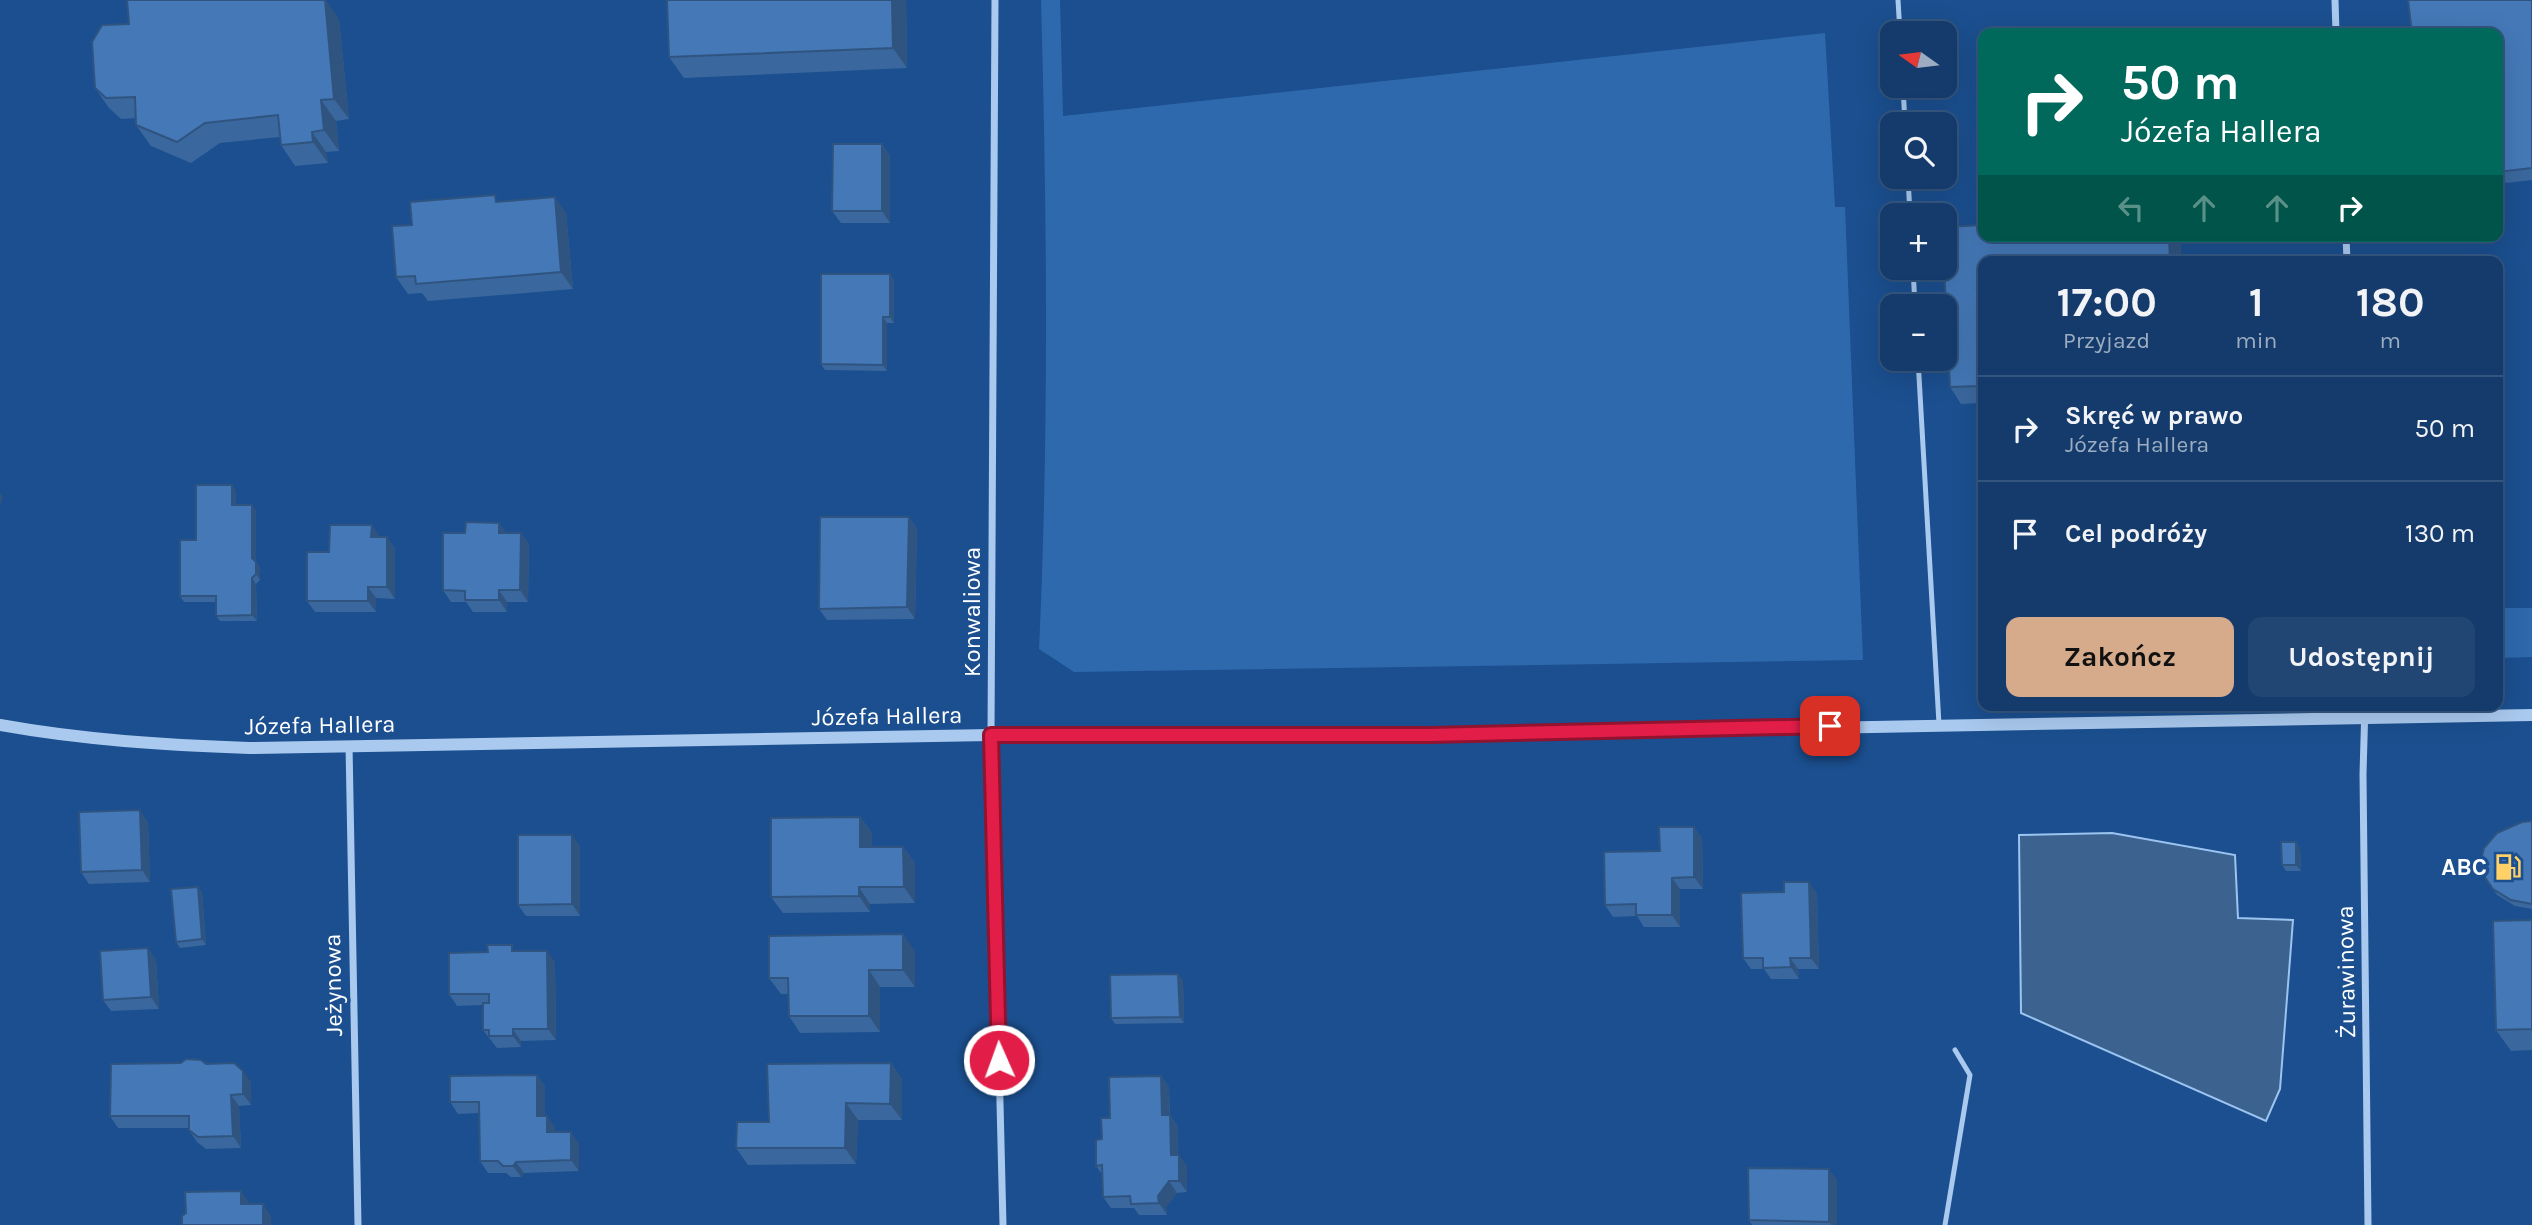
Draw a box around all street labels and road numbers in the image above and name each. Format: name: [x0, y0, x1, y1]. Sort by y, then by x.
street label: Konwaliowa: [958, 547, 986, 677]
street label: Józefa Hallera: [811, 701, 963, 731]
street label: Józefa Hallera: [244, 710, 396, 740]
street label: Żurawinowa: [2331, 905, 2361, 1039]
street label: Jeżynowa: [318, 933, 348, 1037]

